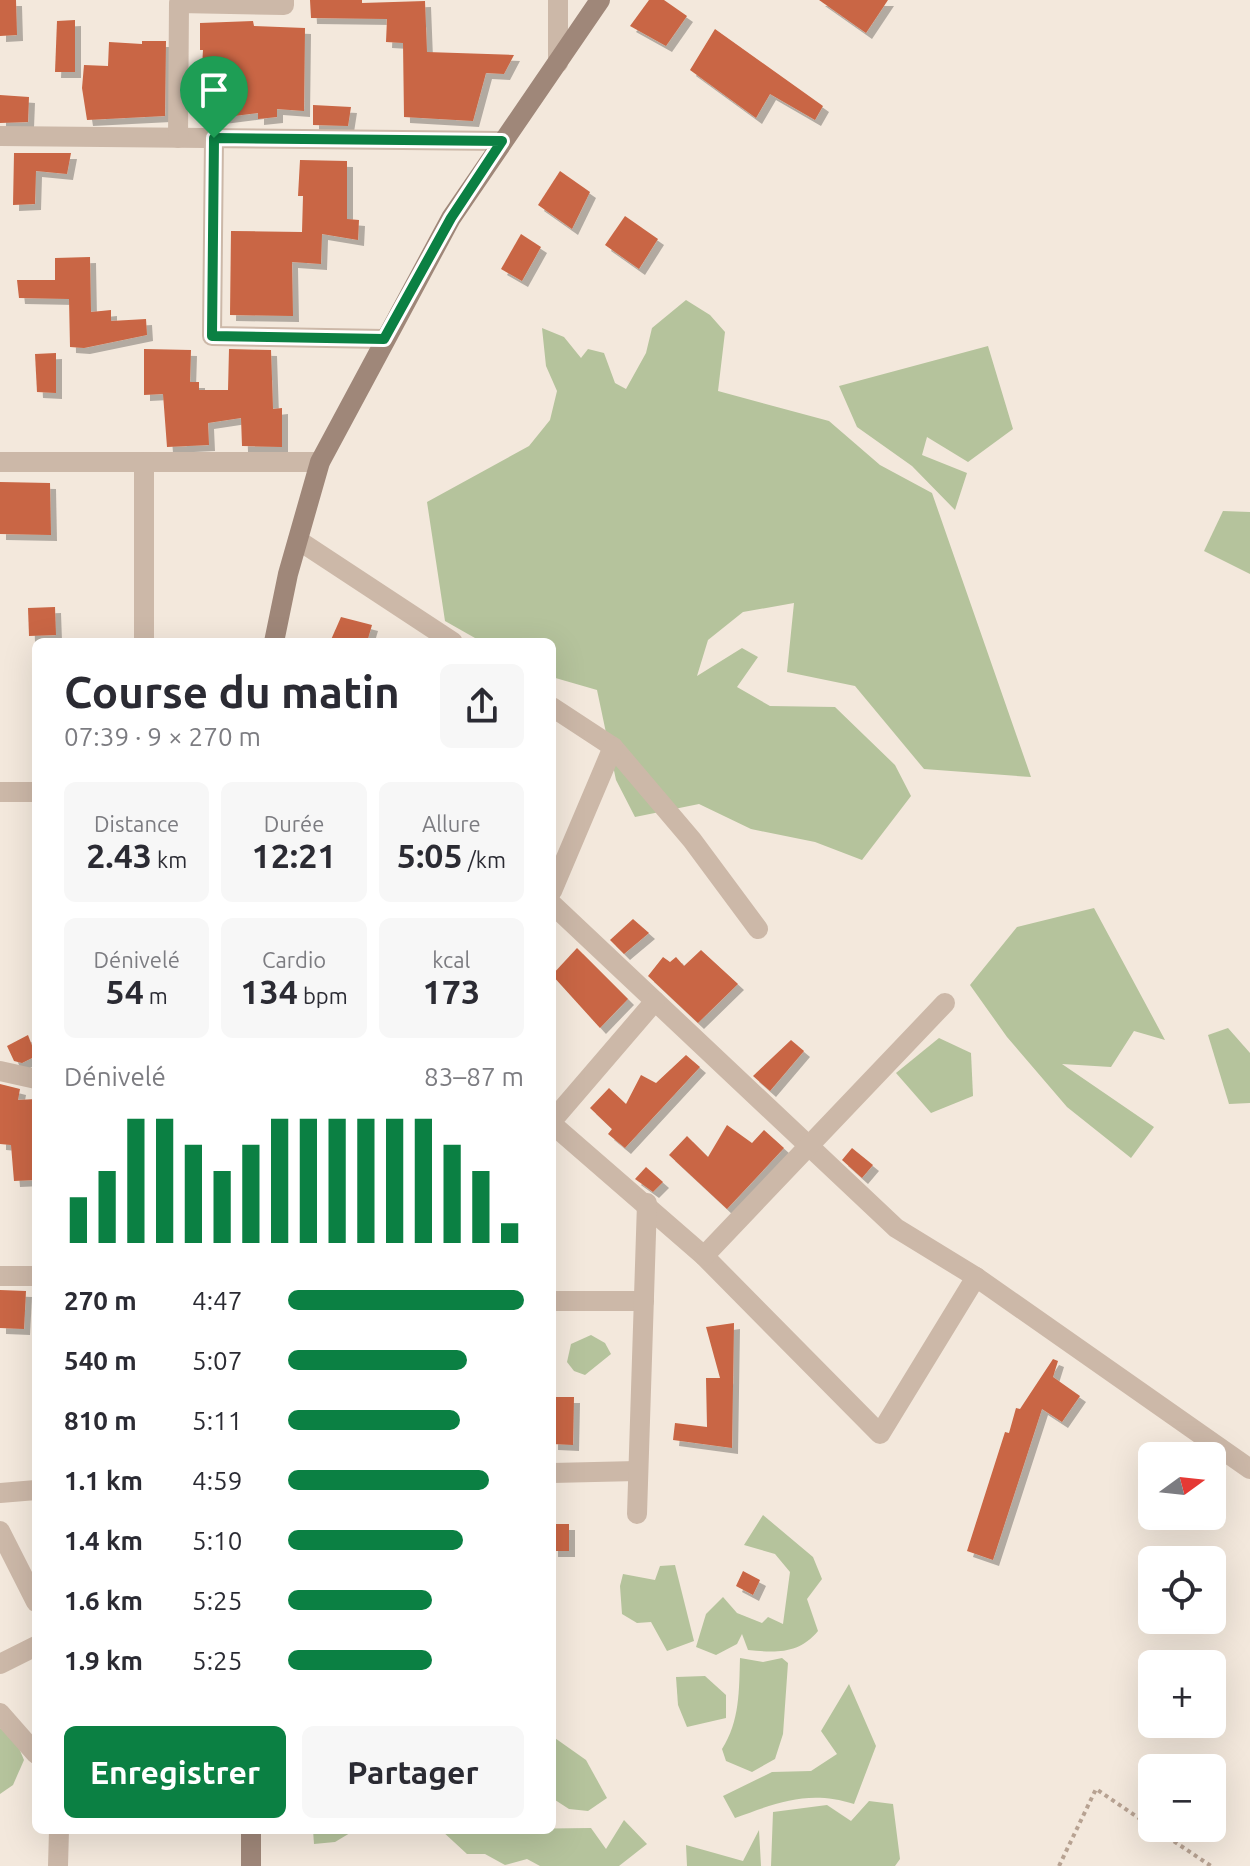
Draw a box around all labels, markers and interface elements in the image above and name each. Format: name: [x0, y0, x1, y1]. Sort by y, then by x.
pin: [180, 56, 248, 138]
icon: arrive: [192, 68, 236, 112]
button: share: [440, 664, 524, 748]
text: Course du matin: [64, 667, 400, 716]
text: 07:39 · 9 × 270 m: [64, 722, 261, 751]
text: Distance: [94, 811, 179, 836]
text: Durée: [264, 811, 324, 836]
text: Allure: [422, 811, 481, 836]
text: 2.43: [86, 836, 152, 874]
text: 12:21: [251, 836, 337, 874]
text: 5:05: [397, 836, 463, 874]
text: km: [152, 847, 187, 872]
text: /km: [463, 847, 506, 872]
text: Dénivelé: [94, 947, 180, 972]
text: Cardio: [262, 947, 326, 972]
text: kcal: [432, 947, 470, 972]
text: 54: [105, 972, 144, 1010]
text: 134: [240, 972, 298, 1010]
text: 173: [423, 972, 480, 1010]
text: m: [144, 983, 168, 1008]
text: bpm: [298, 983, 348, 1008]
text: Dénivelé: [64, 1062, 166, 1091]
text: 83–87 m: [424, 1062, 524, 1091]
text: 270 m: [64, 1286, 137, 1315]
text: 4:47: [192, 1286, 242, 1315]
text: 540 m: [64, 1346, 137, 1375]
text: 5:07: [192, 1346, 242, 1375]
text: 810 m: [64, 1406, 137, 1435]
text: 5:11: [192, 1406, 242, 1435]
north arrow: [1138, 1442, 1226, 1530]
map controls: [1138, 1442, 1226, 1842]
text: 1.1 km: [64, 1466, 143, 1495]
text: 4:59: [192, 1466, 242, 1495]
text: 1.4 km: [64, 1526, 143, 1555]
text: 5:10: [192, 1526, 242, 1555]
button: locate: [1138, 1546, 1226, 1634]
text: 1.6 km: [64, 1586, 143, 1615]
text: 5:25: [192, 1586, 242, 1615]
text: 1.9 km: [64, 1646, 143, 1675]
text: 5:25: [192, 1646, 242, 1675]
button: +: [1138, 1650, 1226, 1738]
button: Enregistrer: [64, 1726, 286, 1818]
button: Partager: [302, 1726, 524, 1818]
button: −: [1138, 1754, 1226, 1842]

